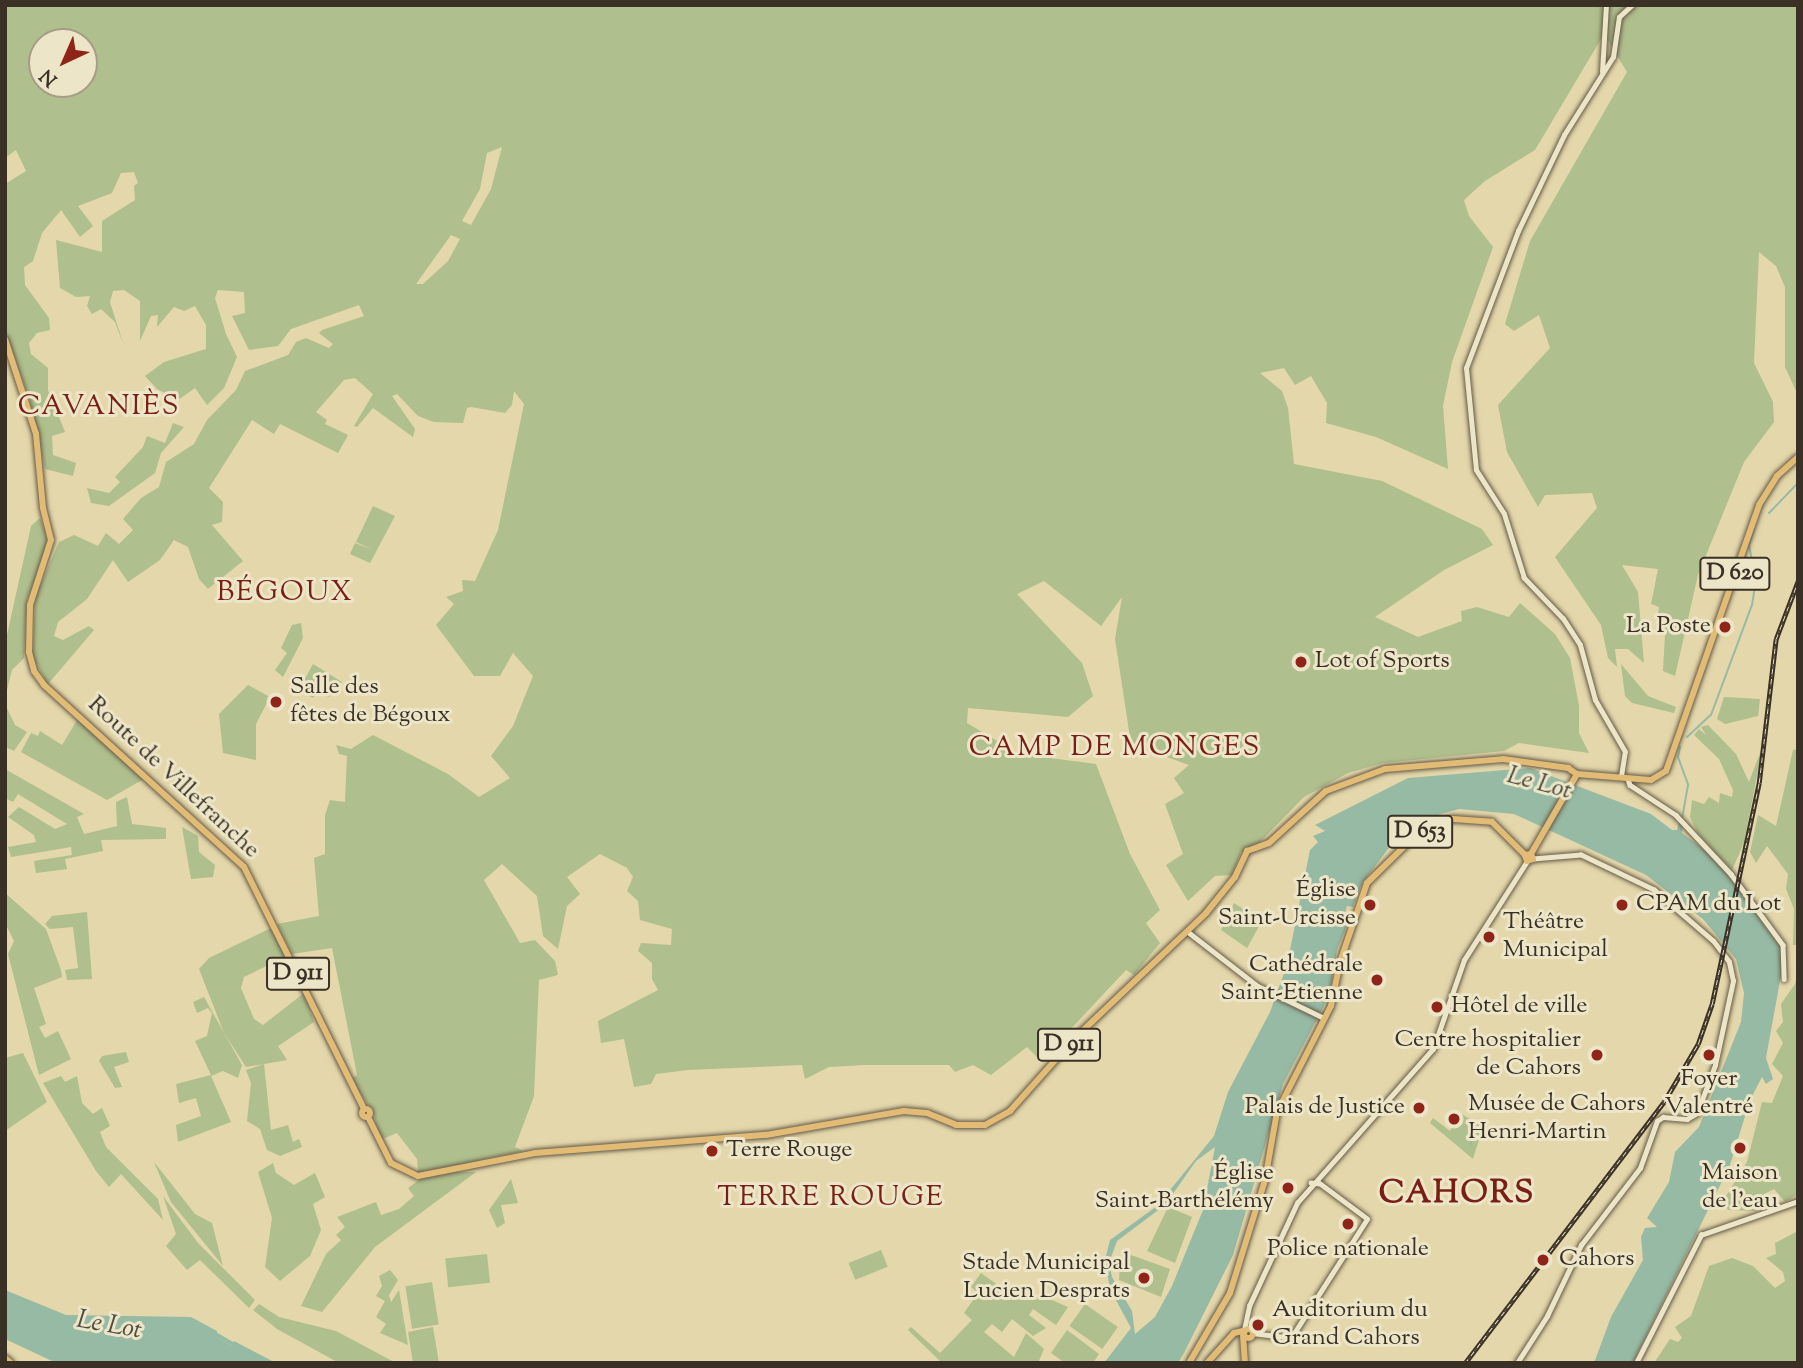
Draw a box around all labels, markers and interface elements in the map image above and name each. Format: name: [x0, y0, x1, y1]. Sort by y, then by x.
north arrow: [28, 28, 98, 98]
text: N: [35, 62, 64, 92]
district label: CAVANIÈS: [19, 390, 179, 424]
road number: D 620: [1698, 554, 1772, 594]
district label: BÉGOUX: [217, 576, 353, 610]
place label: La Poste: [1626, 613, 1711, 641]
marker: La Poste: [1717, 619, 1733, 635]
place label: Lot of Sports: [1315, 648, 1450, 676]
marker: Lot of Sports: [1293, 654, 1309, 670]
place label: Salle des fêtes de Bégoux: [290, 674, 450, 730]
street label: Route de Villefranche: [81, 691, 265, 865]
marker: Salle des fêtes de Bégoux: [268, 694, 284, 710]
district label: CAMP DE MONGES: [971, 731, 1259, 765]
water label: Le Lot: [1503, 760, 1575, 808]
road number: D 653: [1387, 812, 1453, 852]
place label: Église Saint-Urcisse: [1218, 877, 1356, 933]
place label: CPAM du Lot: [1636, 891, 1781, 919]
marker: Église Saint-Urcisse: [1362, 897, 1378, 913]
marker: CPAM du Lot: [1614, 897, 1630, 913]
place label: Théâtre Municipal: [1503, 909, 1608, 965]
marker: Théâtre Municipal: [1481, 929, 1497, 945]
place label: Cathédrale Saint-Etienne: [1221, 952, 1363, 1008]
road number: D 911: [265, 954, 331, 993]
marker: Cathédrale Saint-Etienne: [1369, 972, 1385, 988]
place label: Hôtel de ville: [1451, 993, 1587, 1021]
marker: Hôtel de ville: [1429, 999, 1445, 1015]
road number: D 911: [1036, 1026, 1102, 1064]
place label: Centre hospitalier de Cahors: [1394, 1027, 1581, 1083]
marker: Centre hospitalier de Cahors: [1587, 1045, 1607, 1065]
marker: Foyer Valentré: [1701, 1047, 1717, 1063]
place label: Foyer Valentré: [1665, 1066, 1753, 1122]
place label: Musée de Cahors Henri-Martin: [1468, 1091, 1646, 1147]
place label: Palais de Justice: [1245, 1094, 1405, 1122]
marker: Palais de Justice: [1411, 1100, 1427, 1116]
marker: Musée de Cahors Henri-Martin: [1446, 1111, 1462, 1127]
place label: Terre Rouge: [726, 1137, 853, 1165]
marker: Maison de l'eau: [1732, 1140, 1748, 1156]
marker: Terre Rouge: [704, 1143, 720, 1159]
place label: Église Saint-Barthélémy: [1095, 1160, 1274, 1216]
place label: Maison de l'eau: [1702, 1160, 1778, 1216]
district label: CAHORS: [1379, 1175, 1535, 1213]
marker: Église Saint-Barthélémy: [1280, 1180, 1296, 1196]
district label: TERRE ROUGE: [719, 1181, 943, 1215]
marker: Police nationale: [1340, 1216, 1356, 1232]
place label: Police nationale: [1267, 1236, 1429, 1264]
place label: Cahors: [1559, 1246, 1634, 1274]
place label: Stade Municipal Lucien Desprats: [962, 1250, 1130, 1306]
marker: Cahors: [1533, 1250, 1553, 1270]
marker: Stade Municipal Lucien Desprats: [1136, 1270, 1152, 1286]
place label: Auditorium du Grand Cahors: [1272, 1297, 1428, 1353]
water label: Le Lot: [74, 1305, 144, 1347]
marker: Auditorium du Grand Cahors: [1250, 1317, 1266, 1333]

